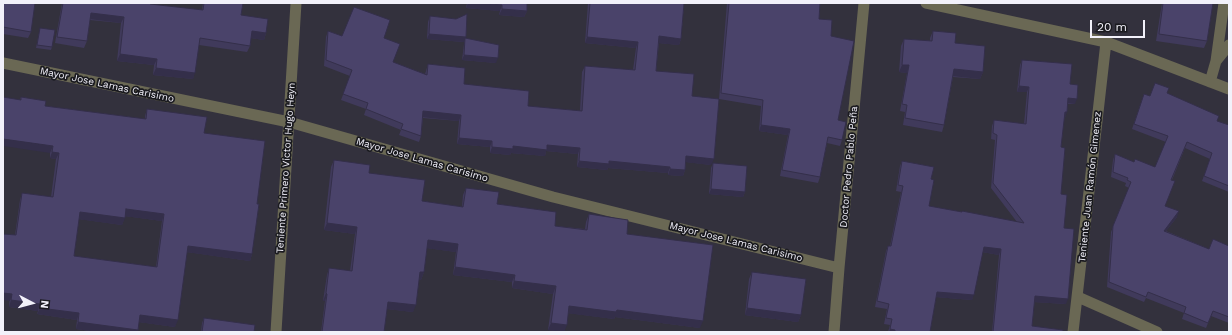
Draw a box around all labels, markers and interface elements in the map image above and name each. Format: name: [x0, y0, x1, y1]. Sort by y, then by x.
scale bar: [1092, 12, 1147, 38]
text: 20 m: [1097, 20, 1127, 34]
street label: Mayor Jose Lamas Carisimo: [39, 65, 175, 105]
street label: Teniente Primero Victor Hugo Heyn: [274, 82, 298, 254]
street label: Doctor Pedro Pablo Peña: [838, 106, 860, 228]
street label: Teniente Juan Ramón Gimenez: [1076, 111, 1104, 263]
street label: Mayor Jose Lamas Carisimo: [355, 135, 489, 185]
street label: Mayor Jose Lamas Carisimo: [668, 220, 804, 264]
north arrow: [12, 283, 52, 323]
text: N: [38, 300, 51, 309]

